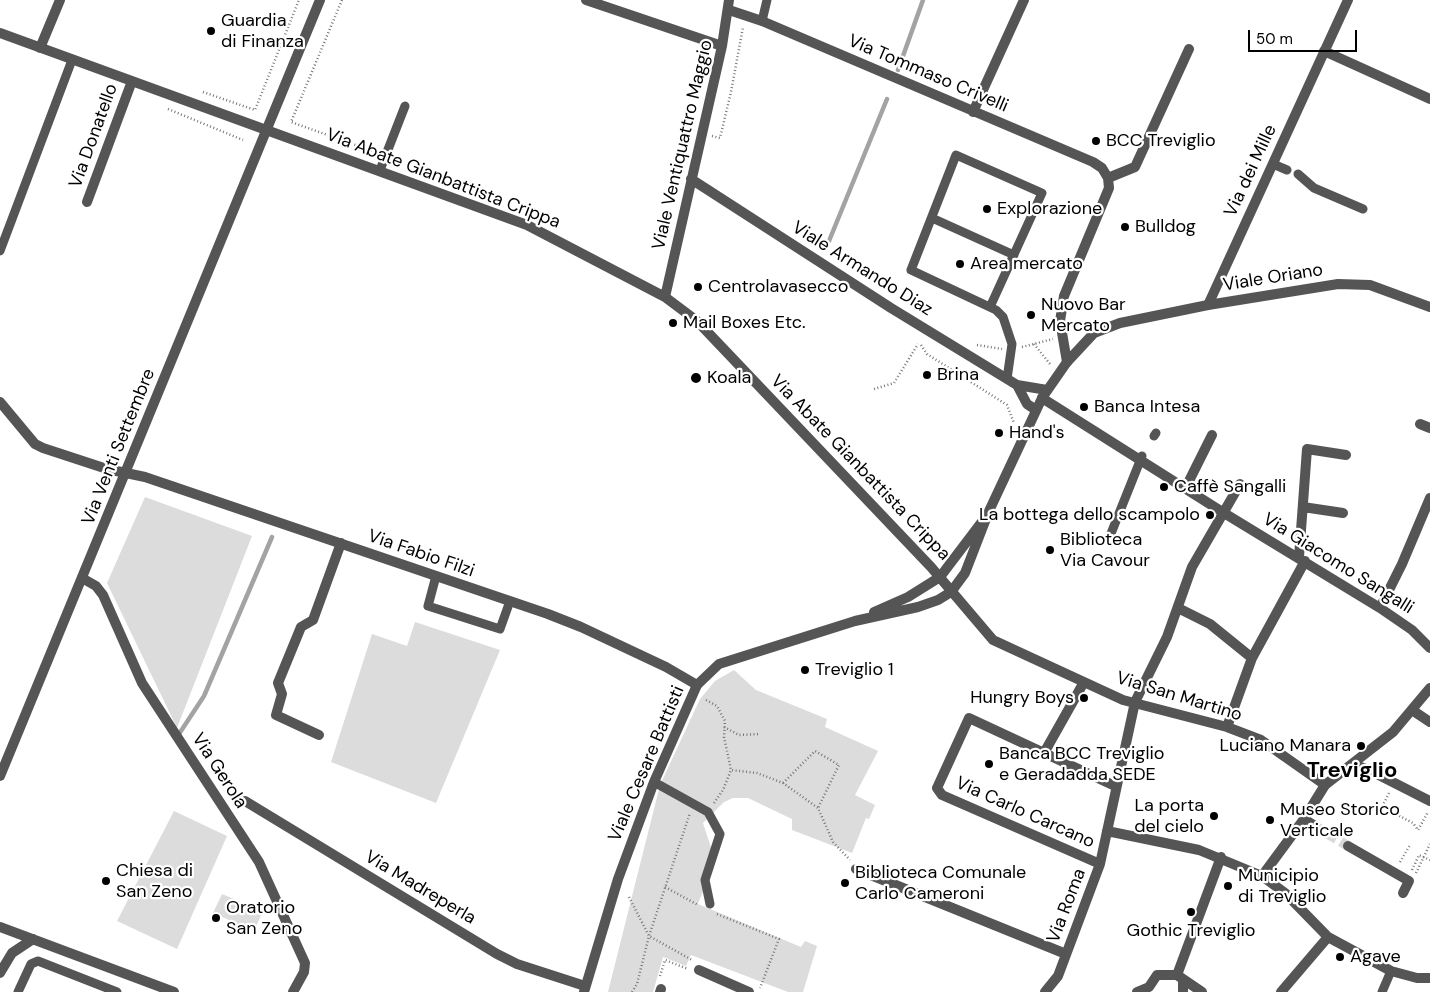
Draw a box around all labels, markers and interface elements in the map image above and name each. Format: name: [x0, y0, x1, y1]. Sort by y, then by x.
place label: Guardia di Finanza: [221, 10, 304, 52]
scale bar: [1250, 20, 1359, 52]
marker: Guardia di Finanza: [205, 25, 217, 37]
text: 50 m: [1256, 29, 1293, 49]
street label: Via Tommaso Crivelli: [845, 30, 1011, 118]
street label: Viale Ventiquattro Maggio: [648, 38, 718, 252]
street label: Via Donatello: [65, 81, 123, 191]
street label: Via dei Mille: [1220, 121, 1282, 221]
street label: Via Abate Gianbattista Crippa: [323, 124, 563, 234]
place label: BCC Treviglio: [1106, 130, 1216, 152]
marker: BCC Treviglio: [1090, 135, 1102, 147]
place label: Explorazione: [997, 198, 1102, 220]
marker: Explorazione: [981, 203, 993, 215]
place label: Bulldog: [1135, 216, 1196, 238]
street label: Viale Armando Diaz: [788, 217, 936, 321]
marker: Bulldog: [1119, 221, 1131, 233]
place label: Area mercato: [970, 253, 1083, 275]
marker: Area mercato: [954, 258, 966, 270]
street label: Viale Oriano: [1221, 259, 1325, 297]
place label: Centrolavasecco: [708, 276, 848, 298]
marker: Centrolavasecco: [692, 281, 704, 293]
place label: Nuovo Bar Mercato: [1041, 294, 1126, 336]
marker: Nuovo Bar Mercato: [1025, 309, 1037, 321]
place label: Mail Boxes Etc.: [683, 312, 806, 334]
marker: Mail Boxes Etc.: [667, 317, 679, 329]
place label: Brina: [937, 364, 979, 386]
street label: Via Venti Settembre: [78, 366, 160, 528]
place label: Koala: [707, 367, 751, 389]
marker: Brina: [921, 369, 933, 381]
marker: Koala: [689, 371, 703, 385]
street label: Via Abate Gianbattista Crippa: [766, 371, 954, 565]
place label: Banca Intesa: [1094, 396, 1200, 418]
marker: Banca Intesa: [1078, 401, 1090, 413]
place label: Hand's: [1009, 422, 1065, 444]
marker: Hand's: [993, 427, 1005, 439]
place label: Caffè Sangalli: [1174, 476, 1286, 498]
marker: Caffè Sangalli: [1158, 481, 1170, 493]
place label: La bottega dello scampolo: [979, 504, 1200, 526]
marker: La bottega dello scampolo: [1204, 509, 1216, 521]
street label: Via Giacomo Sangalli: [1259, 509, 1417, 619]
street label: Via Fabio Filzi: [365, 526, 477, 582]
place label: Biblioteca Via Cavour: [1060, 529, 1150, 572]
marker: Biblioteca Via Cavour: [1044, 544, 1056, 556]
place label: Treviglio 1: [815, 659, 894, 681]
marker: Treviglio 1: [799, 664, 811, 676]
street label: Via San Martino: [1114, 668, 1244, 726]
street label: Viale Cesare Battisti: [604, 683, 690, 845]
place label: Hungry Boys: [970, 687, 1074, 709]
marker: Hungry Boys: [1078, 692, 1090, 704]
street label: Via Gerola: [187, 729, 251, 813]
place label: Luciano Manara: [1219, 735, 1351, 757]
marker: Luciano Manara: [1355, 740, 1367, 752]
place label: Banca BCC Treviglio e Geradadda SEDE: [999, 743, 1164, 786]
marker: Banca BCC Treviglio e Geradadda SEDE: [983, 758, 995, 770]
district label: Treviglio: [1307, 758, 1397, 784]
street label: Via Carlo Carcano: [952, 773, 1098, 853]
place label: La porta del cielo: [1134, 795, 1204, 838]
place label: Museo Storico Verticale: [1280, 799, 1400, 842]
marker: La porta del cielo: [1208, 810, 1220, 822]
marker: Museo Storico Verticale: [1264, 814, 1276, 826]
street label: Via Madreperla: [361, 846, 479, 930]
place label: Chiesa di San Zeno: [116, 860, 193, 902]
place label: Biblioteca Comunale Carlo Cameroni: [855, 862, 1026, 904]
place label: Municipio di Treviglio: [1238, 865, 1327, 908]
street label: Via Roma: [1043, 866, 1091, 946]
marker: Chiesa di San Zeno: [100, 875, 112, 887]
marker: Biblioteca Comunale Carlo Cameroni: [839, 877, 851, 889]
marker: Municipio di Treviglio: [1222, 880, 1234, 892]
place label: Oratorio San Zeno: [226, 897, 302, 940]
marker: Gothic Treviglio: [1185, 906, 1197, 918]
marker: Oratorio San Zeno: [210, 912, 222, 924]
place label: Gothic Treviglio: [1127, 920, 1255, 942]
place label: Agave: [1350, 946, 1401, 968]
marker: Agave: [1334, 951, 1346, 963]

